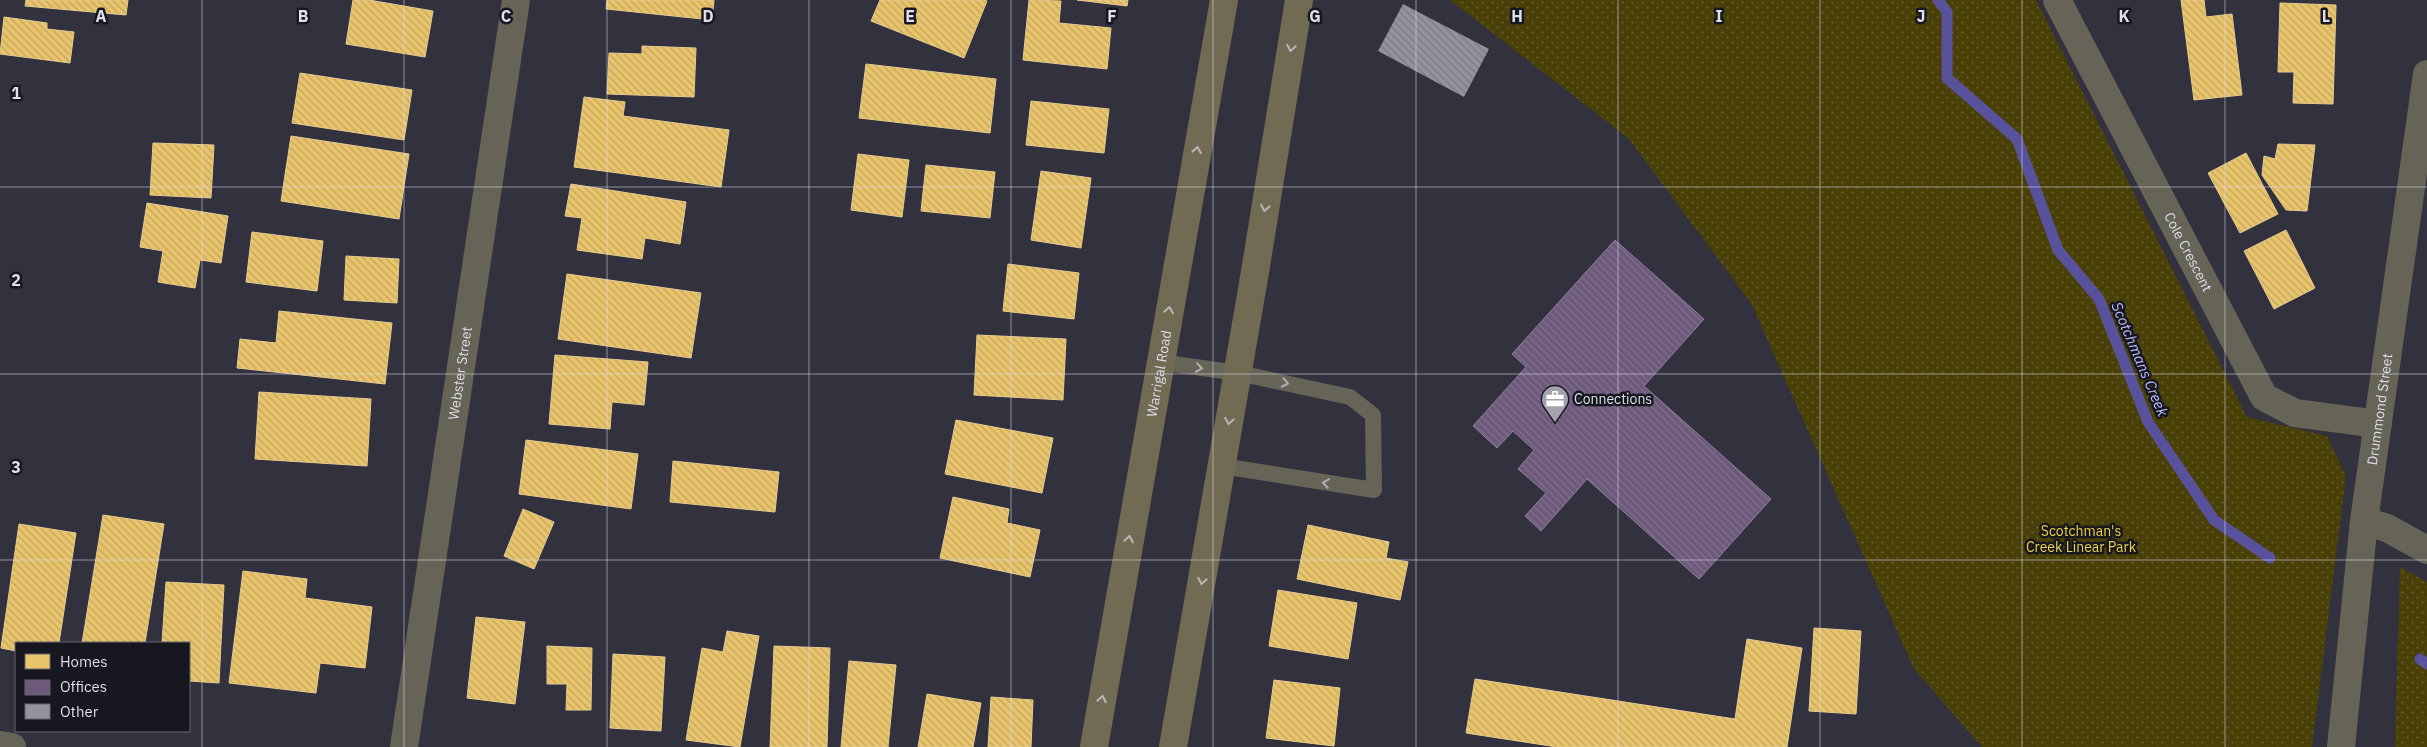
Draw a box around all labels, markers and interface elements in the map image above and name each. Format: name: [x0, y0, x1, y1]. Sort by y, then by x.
text: A: [96, 6, 107, 26]
text: B: [298, 6, 309, 26]
text: C: [501, 6, 511, 26]
text: D: [702, 6, 714, 26]
text: E: [905, 6, 915, 26]
text: F: [1107, 6, 1117, 26]
text: G: [1309, 6, 1321, 26]
text: H: [1511, 6, 1523, 26]
text: I: [1716, 6, 1723, 26]
text: J: [1917, 6, 1925, 26]
text: K: [2118, 6, 2130, 26]
text: L: [2322, 6, 2330, 26]
one-way arrow: [1286, 44, 1296, 52]
text: 1: [11, 83, 21, 103]
one-way arrow: [1192, 145, 1202, 154]
one-way arrow: [1260, 205, 1271, 213]
street label: Cole Crescent: [2160, 209, 2216, 295]
text: 2: [11, 270, 21, 290]
water label: Scotchmans Creek: [2107, 299, 2173, 419]
one-way arrow: [1163, 305, 1173, 314]
street label: Webster Street: [444, 325, 476, 421]
street label: Warrigal Road: [1143, 329, 1175, 418]
street label: Drummond Street: [2363, 352, 2397, 466]
one-way arrow: [1194, 362, 1203, 372]
one-way arrow: [1281, 377, 1290, 388]
office icon: Connections: [1540, 384, 1570, 423]
place label: Connections: [1574, 390, 1652, 408]
one-way arrow: [1225, 417, 1235, 425]
text: 3: [11, 457, 21, 477]
one-way arrow: [1321, 478, 1330, 488]
park label: Scotchman's Creek Linear Park: [2026, 522, 2137, 556]
one-way arrow: [1124, 534, 1134, 543]
one-way arrow: [1197, 577, 1207, 586]
legend: [15, 642, 190, 732]
text: Homes: [60, 652, 108, 671]
text: Offices: [60, 677, 107, 696]
one-way arrow: [1097, 695, 1107, 703]
text: Other: [60, 702, 99, 721]

